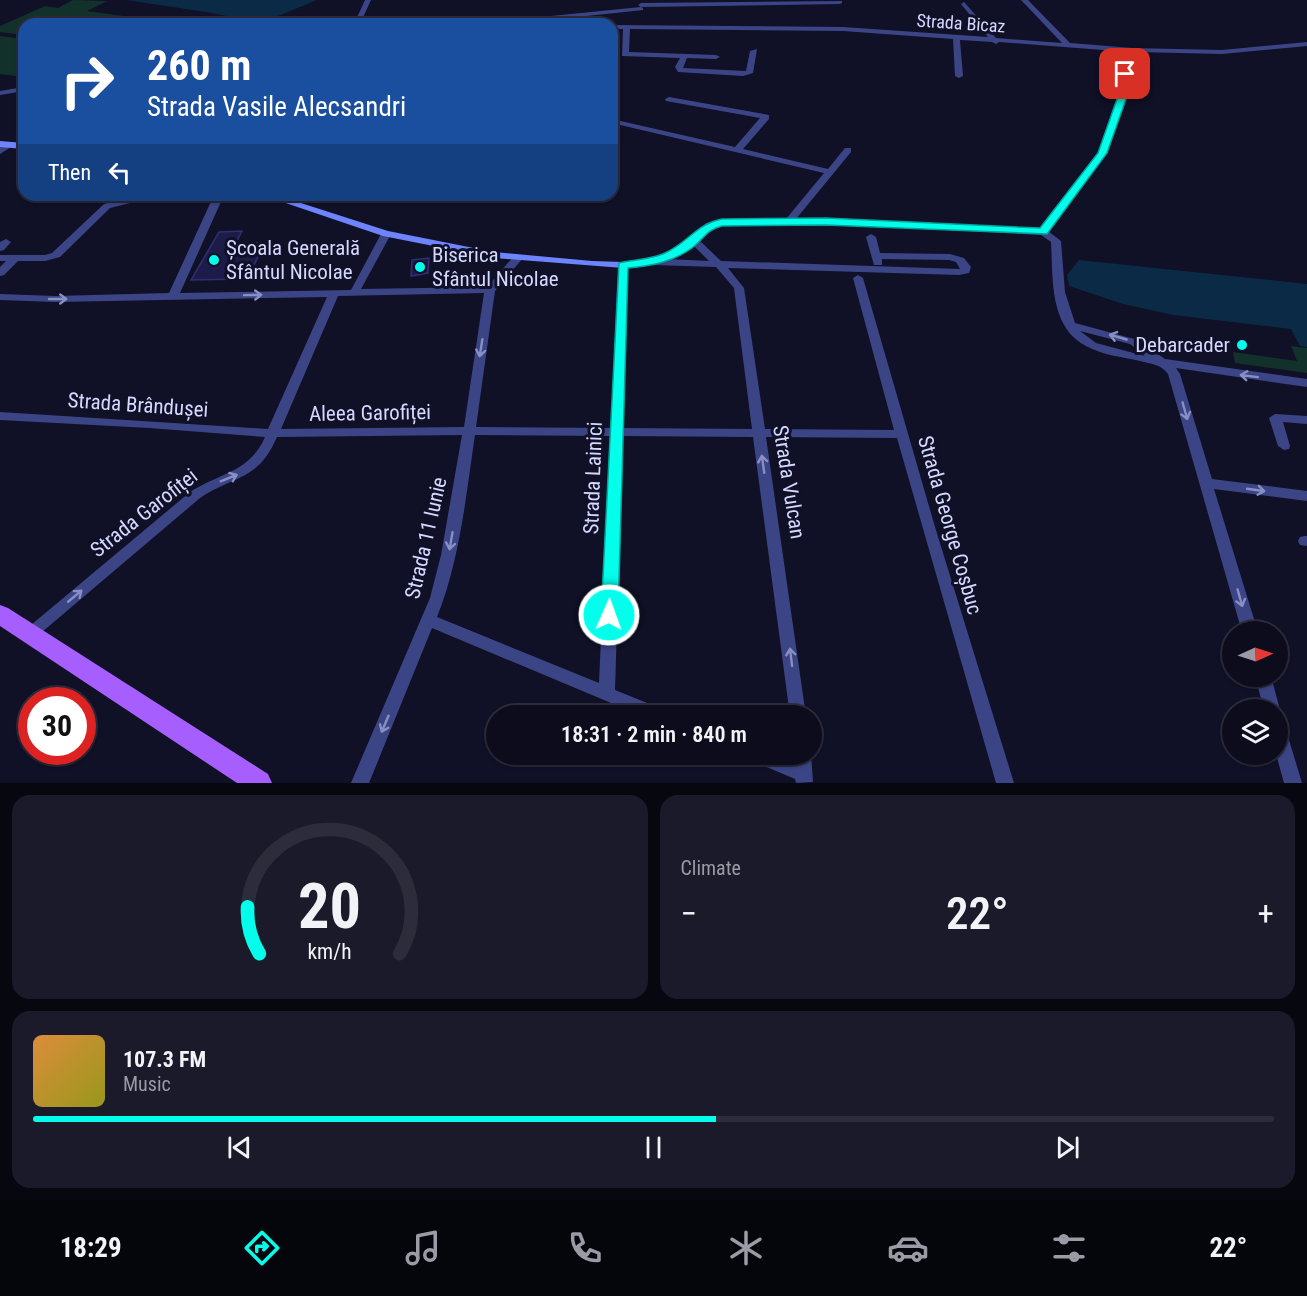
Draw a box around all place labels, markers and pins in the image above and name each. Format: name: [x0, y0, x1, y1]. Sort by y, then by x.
pin: [1099, 48, 1150, 99]
place label: Școala Generală Sfântul Nicolae: [226, 236, 360, 284]
place label: Biserica Sfântul Nicolae: [432, 243, 559, 291]
marker: Școala Generală Sfântul Nicolae: [207, 253, 221, 267]
marker: Biserica Sfântul Nicolae: [413, 260, 427, 274]
place label: Debarcader: [1135, 333, 1230, 357]
marker: Debarcader: [1235, 338, 1249, 352]

